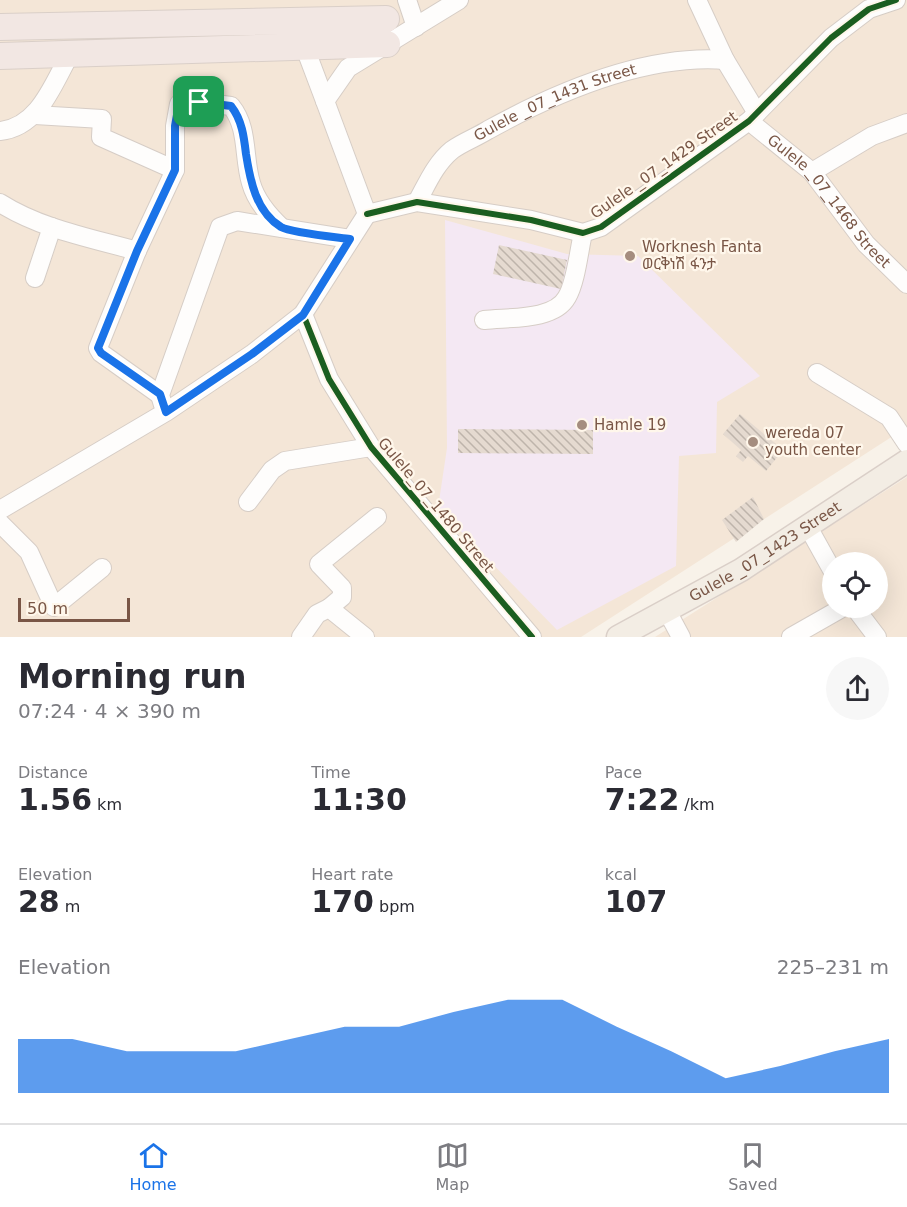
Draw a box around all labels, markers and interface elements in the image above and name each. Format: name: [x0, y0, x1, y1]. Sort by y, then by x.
street label: Gulele _07_1431 Street: [471, 60, 638, 145]
pin: [173, 76, 224, 127]
icon: arrive: [182, 85, 215, 118]
street label: Gulele _07_1429 Street: [587, 107, 742, 223]
street label: Gulele _07_1468 Street: [764, 131, 894, 272]
place label: Worknesh Fanta ወርቅነሽ ፋንታ: [642, 238, 762, 273]
marker: Worknesh Fanta ወርቅነሽ ፋንታ: [623, 249, 637, 263]
place label: Hamle 19: [594, 416, 666, 434]
marker: Hamle 19: [575, 418, 589, 432]
place label: wereda 07 youth center: [765, 424, 862, 459]
street label: Gulele_07_1480 Street: [374, 434, 498, 577]
marker: wereda 07 youth center: [746, 435, 760, 449]
street label: Gulele _07_1423 Street: [686, 498, 844, 606]
map controls: [822, 552, 888, 618]
button: locate: [822, 552, 888, 618]
scale bar: [18, 595, 130, 622]
text: 50 m: [27, 599, 68, 618]
text: Morning run: [18, 657, 246, 696]
button: share: [826, 657, 889, 720]
text: 07:24 · 4 × 390 m: [18, 699, 201, 723]
text: Distance: [18, 763, 88, 782]
text: Time: [311, 763, 350, 782]
text: Pace: [605, 763, 642, 782]
text: 1.56: [18, 782, 92, 817]
text: 11:30: [311, 782, 407, 817]
text: 7:22: [605, 782, 679, 817]
text: km: [92, 795, 122, 814]
text: /km: [679, 795, 715, 814]
text: Elevation: [18, 865, 92, 884]
text: Heart rate: [311, 865, 393, 884]
text: kcal: [605, 865, 637, 884]
text: 28: [18, 884, 60, 919]
text: 170: [311, 884, 374, 919]
text: 107: [605, 884, 667, 919]
text: m: [60, 897, 80, 916]
text: bpm: [374, 897, 415, 916]
text: Elevation: [18, 955, 111, 979]
text: 225–231 m: [777, 955, 889, 979]
tab: Home: [129, 1139, 177, 1194]
tab: Map: [436, 1139, 469, 1194]
tab: Saved: [728, 1139, 778, 1194]

